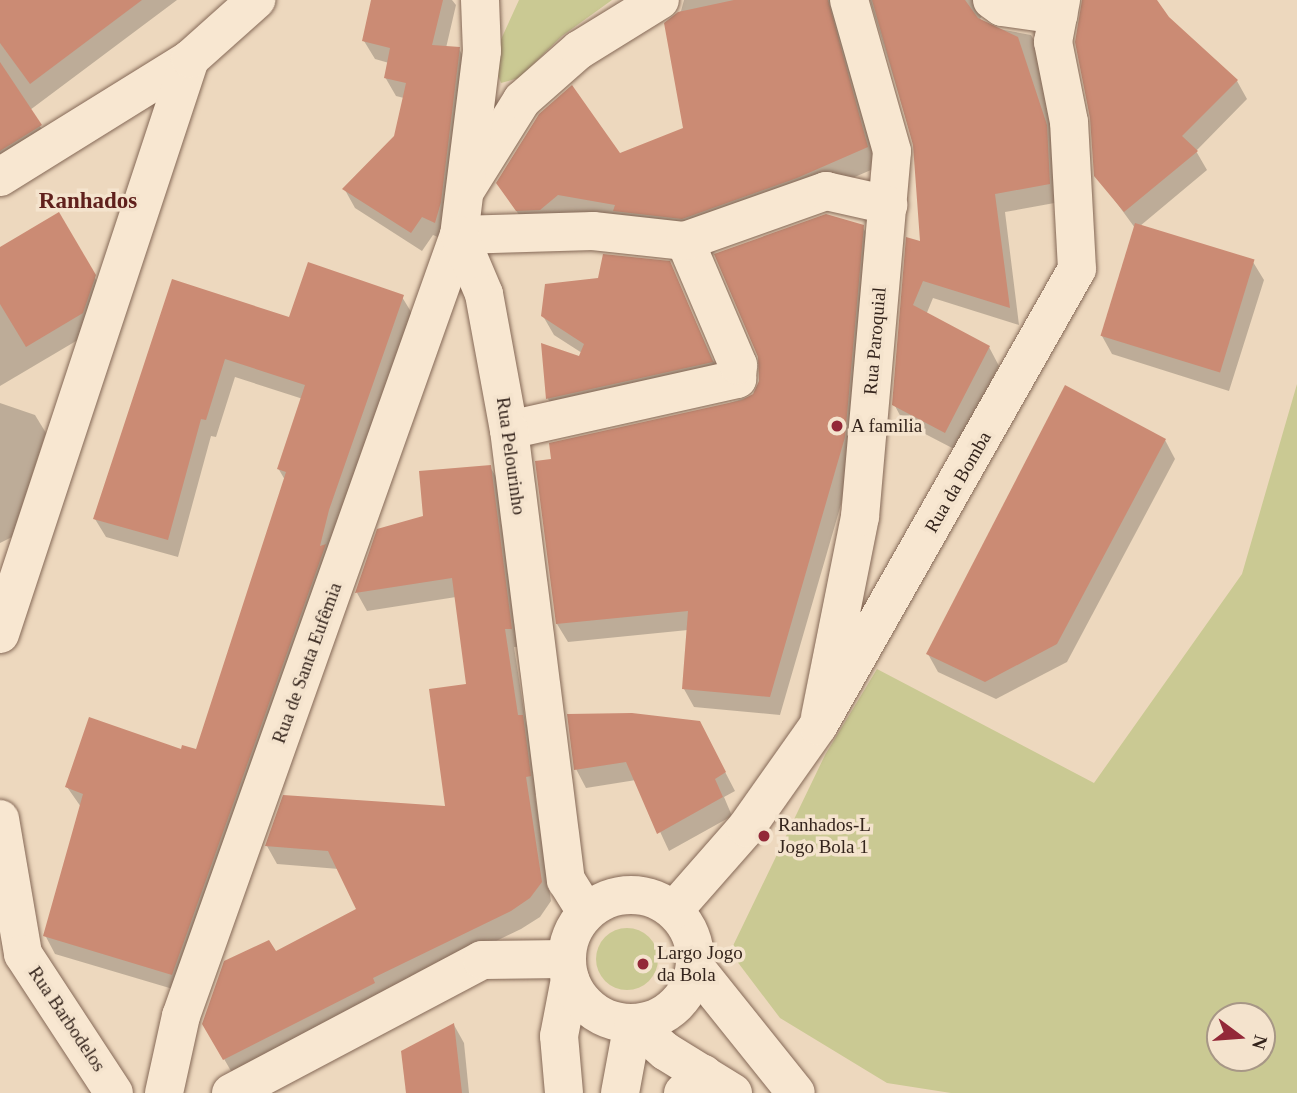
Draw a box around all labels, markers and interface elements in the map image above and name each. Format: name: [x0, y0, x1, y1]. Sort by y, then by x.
district label: Ranhados: [39, 187, 137, 215]
street label: Rua Paroquial: [859, 286, 891, 396]
street label: Rua Pelourinho: [491, 396, 531, 516]
place label: A familia: [851, 415, 923, 437]
marker: A familia: [829, 418, 845, 434]
street label: Rua da Bomba: [920, 427, 996, 537]
street label: Rua de Santa Eufêmia: [267, 580, 347, 746]
place label: Ranhados-L Jogo Bola 1: [778, 814, 871, 858]
marker: Ranhados-L Jogo Bola 1: [756, 828, 772, 844]
place label: Largo Jogo da Bola: [657, 942, 743, 986]
marker: Largo Jogo da Bola: [635, 956, 651, 972]
street label: Rua Barbodelos: [23, 962, 111, 1076]
north arrow: [1206, 1002, 1276, 1072]
text: N: [1248, 1033, 1272, 1052]

